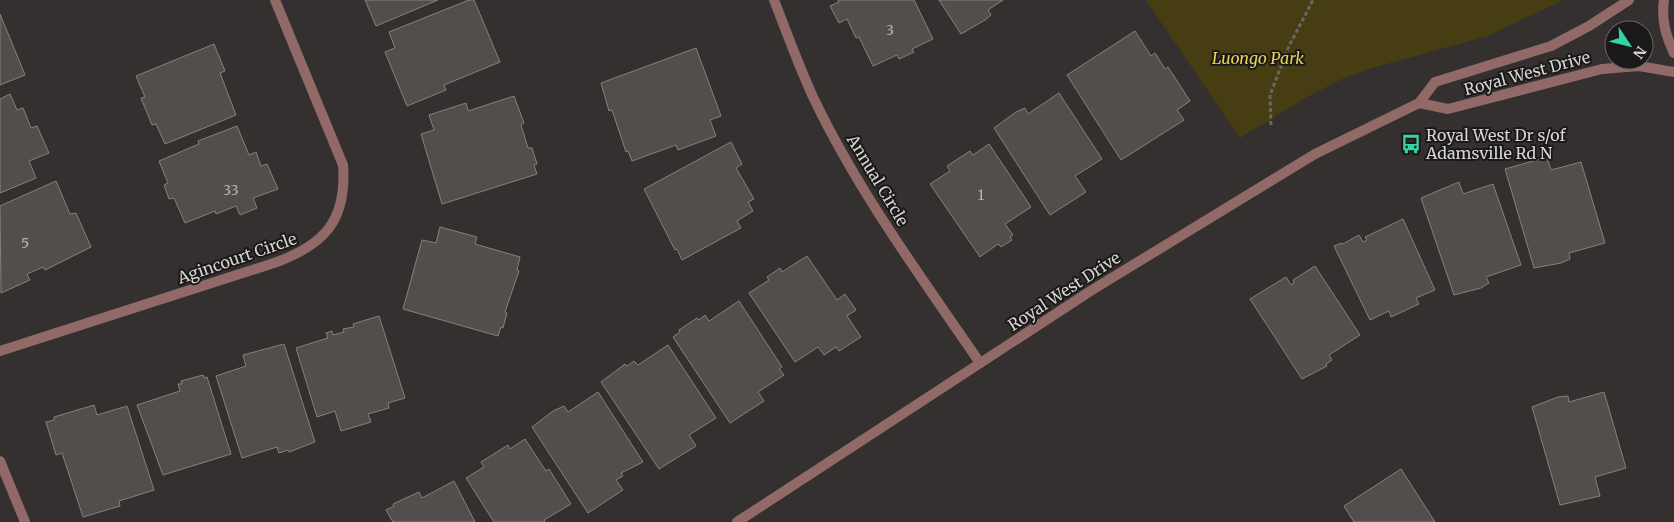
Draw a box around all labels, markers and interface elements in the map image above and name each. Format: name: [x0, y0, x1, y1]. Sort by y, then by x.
north arrow: [1604, 20, 1654, 70]
house number: 3: [886, 21, 894, 39]
text: N: [1629, 43, 1650, 62]
street label: Royal West Drive: [1462, 47, 1592, 99]
park label: Luongo Park: [1212, 48, 1304, 68]
place label: Royal West Dr s/of Adamsville Rd N: [1425, 125, 1566, 163]
street label: Annual Circle: [842, 130, 913, 229]
bus stop icon: Royal West Dr s/of Adamsville Rd N: [1400, 133, 1422, 155]
house number: 33: [223, 181, 239, 199]
house number: 1: [978, 186, 984, 204]
street label: Agincourt Circle: [174, 228, 299, 288]
house number: 5: [21, 234, 29, 252]
street label: Royal West Drive: [1004, 247, 1124, 335]

